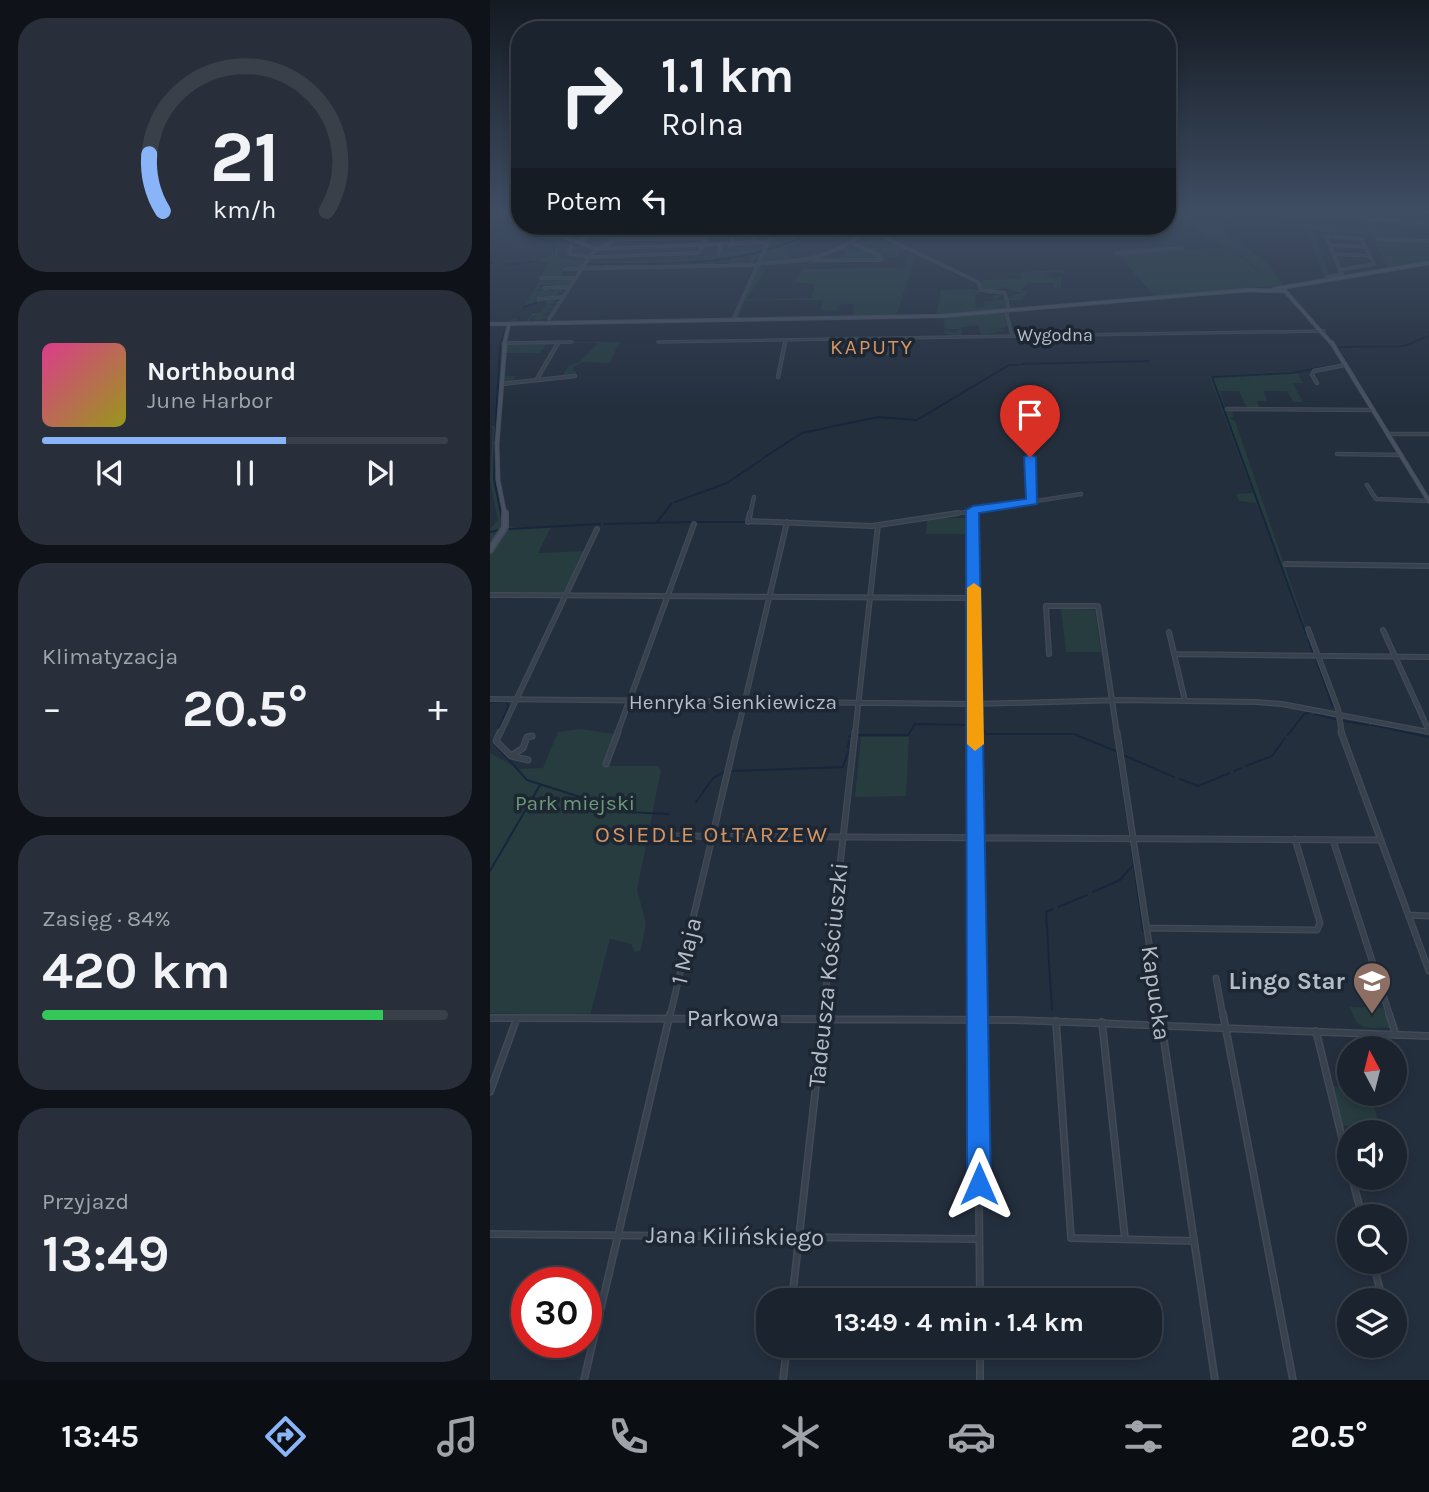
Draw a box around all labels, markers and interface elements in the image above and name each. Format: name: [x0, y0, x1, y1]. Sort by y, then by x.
text: 1.1 km: [661, 47, 794, 104]
icon: right: [546, 49, 637, 140]
text: Rolna: [661, 106, 744, 143]
text: 21: [210, 115, 280, 200]
icon: left: [636, 182, 674, 220]
text: Potem: [546, 186, 622, 217]
text: km/h: [213, 195, 277, 224]
street label: Wygodna: [1017, 324, 1093, 346]
district label: KAPUTY: [830, 335, 914, 359]
text: Northbound: [147, 356, 296, 387]
pin: [1000, 385, 1060, 457]
text: June Harbor: [147, 387, 272, 414]
icon: arrive: [1011, 396, 1049, 434]
icon: previous: [91, 454, 129, 492]
icon: pause: [226, 454, 264, 492]
icon: next: [361, 454, 399, 492]
text: Klimatyzacja: [42, 643, 178, 670]
text: 20.5°: [182, 678, 308, 739]
text: −: [42, 686, 62, 731]
text: +: [428, 686, 448, 731]
street label: Henryka Sienkiewicza: [629, 690, 837, 714]
park label: Park miejski: [515, 791, 635, 815]
district label: OSIEDLE OŁTARZEW: [595, 821, 829, 848]
street label: Tadeusza Kościuszki: [802, 861, 854, 1089]
text: Zasięg · 84%: [42, 905, 171, 932]
street label: 1 Maja: [665, 915, 707, 987]
text: 420 km: [42, 940, 231, 1001]
street label: Kapucka: [1135, 944, 1177, 1042]
school or university icon: Lingo Star: [1351, 960, 1393, 1015]
place label: Lingo Star: [1228, 967, 1346, 995]
street label: Parkowa: [687, 1004, 779, 1032]
north arrow: [1337, 1036, 1407, 1106]
map controls: [1337, 1036, 1407, 1358]
button: sound: [1337, 1120, 1407, 1190]
position arrow: [942, 1147, 1016, 1221]
text: Przyjazd: [42, 1188, 129, 1215]
button: search: [1337, 1204, 1407, 1274]
street label: Jana Kilińskiego: [645, 1220, 825, 1252]
text: 13:49: [42, 1223, 170, 1284]
speed limit sign: 30: [511, 1267, 602, 1358]
button: layers: [1337, 1288, 1407, 1358]
text: 13:49 · 4 min · 1.4 km: [834, 1307, 1084, 1338]
icon: directions: [261, 1412, 310, 1461]
icon: music: [433, 1412, 482, 1461]
icon: phone: [604, 1412, 653, 1461]
icon: climate: [776, 1412, 825, 1461]
icon: car: [947, 1412, 996, 1461]
icon: filters: [1119, 1412, 1168, 1461]
text: 13:45: [61, 1418, 139, 1455]
text: 20.5°: [1290, 1418, 1368, 1455]

